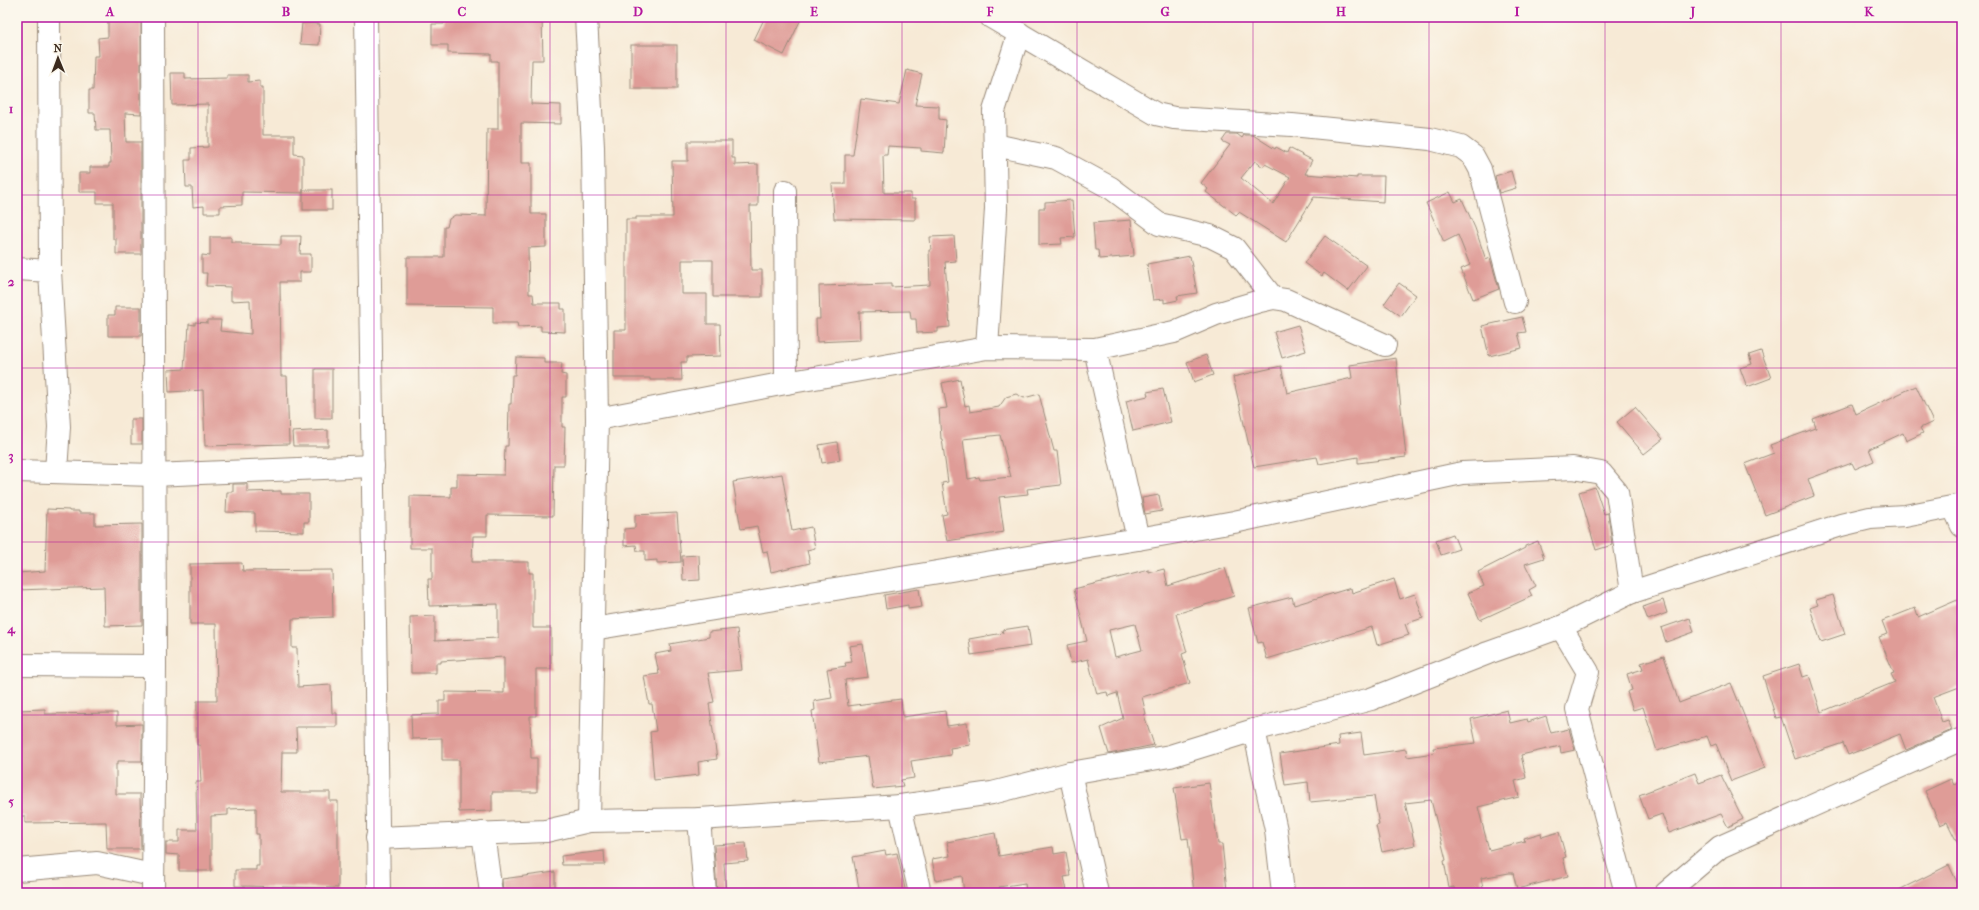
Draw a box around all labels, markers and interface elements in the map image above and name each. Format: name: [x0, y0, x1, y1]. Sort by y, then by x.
text: A: [105, 4, 115, 19]
text: B: [282, 4, 291, 19]
text: C: [458, 4, 467, 19]
text: D: [633, 4, 643, 19]
text: E: [810, 4, 818, 19]
text: F: [986, 4, 994, 19]
text: G: [1160, 4, 1170, 19]
text: H: [1336, 4, 1347, 19]
text: I: [1514, 4, 1520, 19]
text: J: [1689, 4, 1696, 20]
text: K: [1864, 4, 1875, 19]
north arrow: [38, 38, 78, 78]
text: N: [54, 42, 63, 55]
text: 1: [9, 101, 14, 116]
text: 2: [8, 274, 15, 289]
text: 3: [8, 448, 14, 464]
text: 4: [6, 621, 16, 637]
text: 5: [8, 794, 14, 809]

